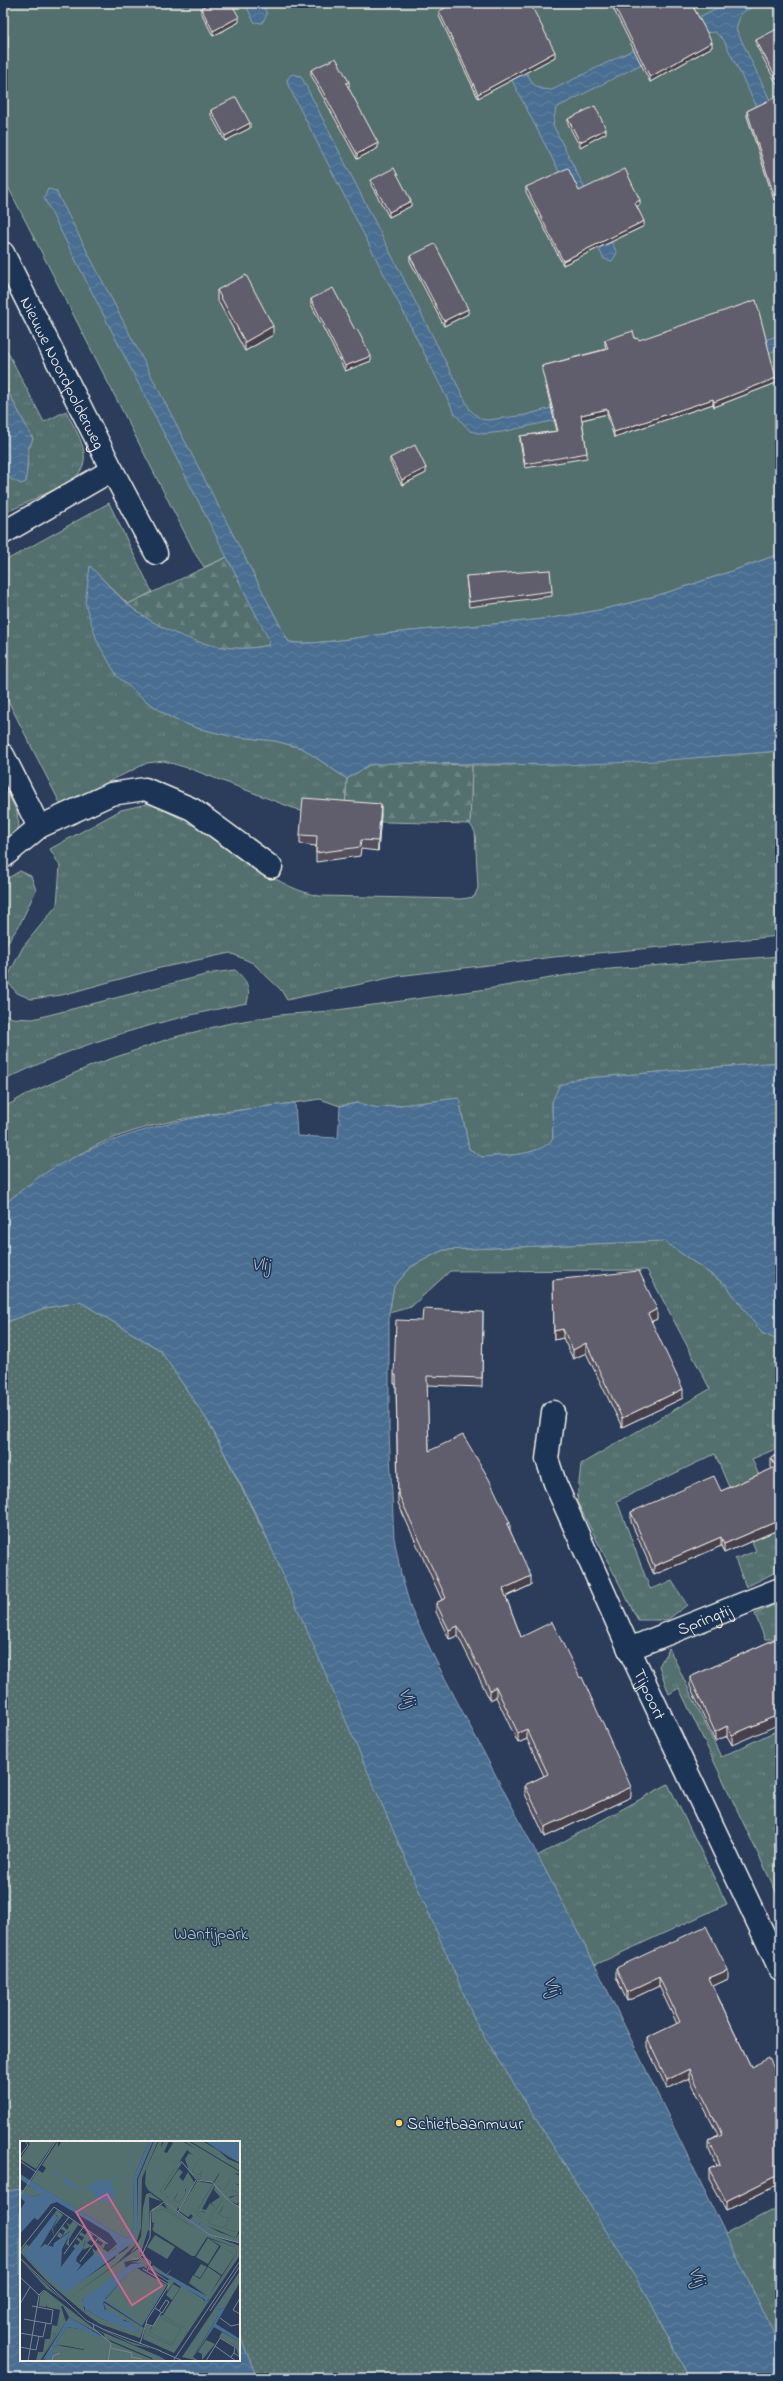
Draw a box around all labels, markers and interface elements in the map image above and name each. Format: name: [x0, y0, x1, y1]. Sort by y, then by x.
street label: Nieuwe Noordpolderweg: [13, 293, 111, 455]
water label: Vlij: [252, 1253, 272, 1279]
street label: Springtij: [674, 1598, 736, 1643]
street label: Tijpoort: [626, 1665, 672, 1725]
water label: Vlij: [390, 1684, 423, 1713]
park label: Wantijpark: [174, 1922, 249, 1947]
water label: Vlij: [535, 1973, 568, 2002]
place label: Schietbaanmuur: [407, 2112, 524, 2137]
marker: Schietbaanmuur: [394, 2118, 404, 2128]
inset map: [20, 2141, 240, 2361]
water label: Vlij: [680, 2263, 713, 2292]

